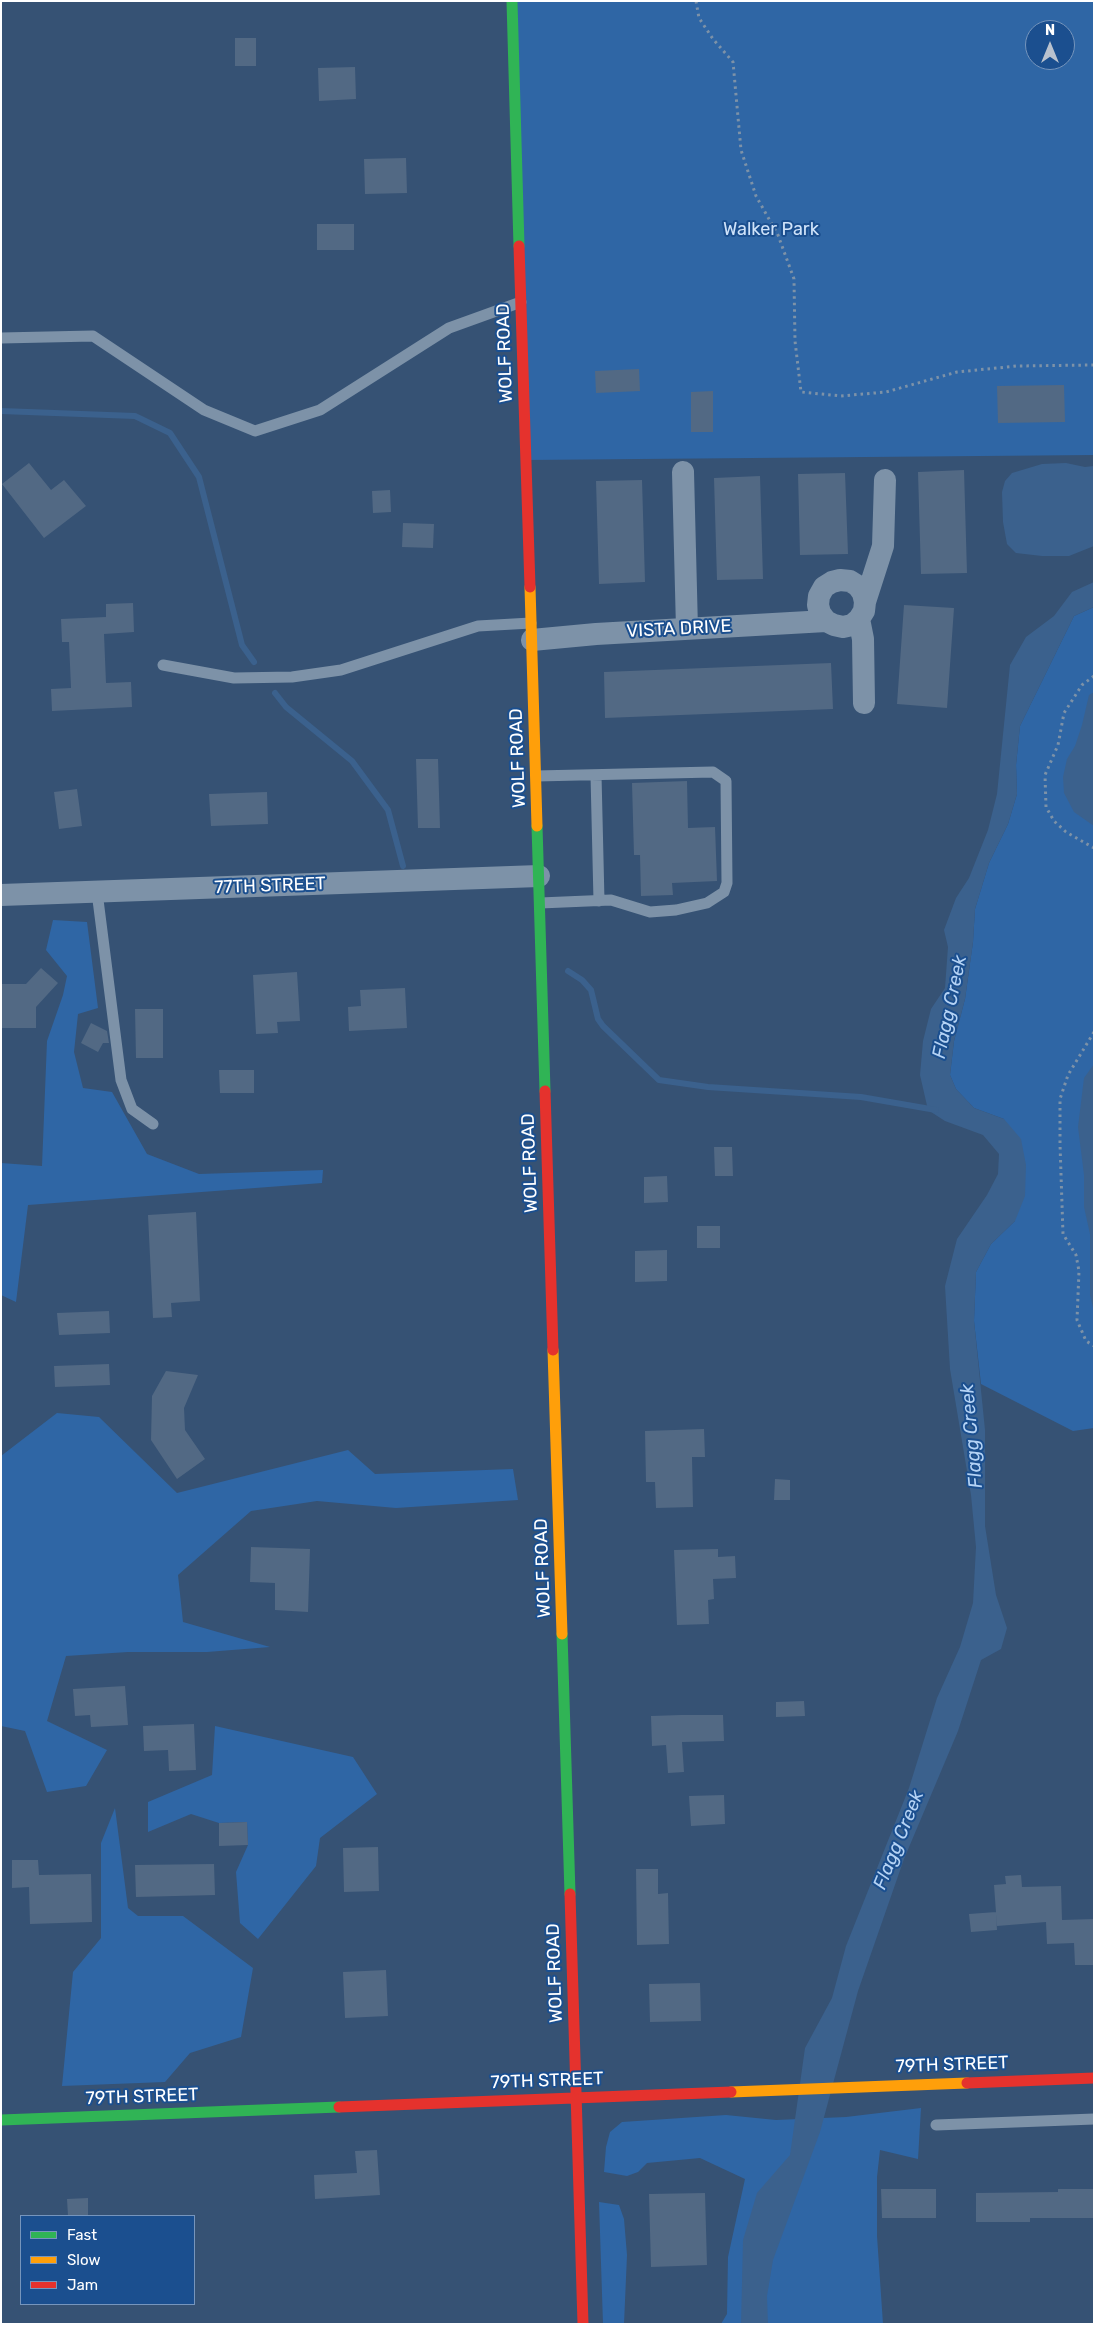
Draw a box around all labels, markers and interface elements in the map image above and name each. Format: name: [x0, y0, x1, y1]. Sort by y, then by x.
north arrow: [1025, 20, 1075, 70]
text: N: [1045, 22, 1055, 39]
park label: Walker Park: [723, 219, 819, 241]
street label: WOLF ROAD: [492, 303, 518, 403]
street label: VISTA DRIVE: [626, 615, 732, 643]
street label: WOLF ROAD: [505, 708, 531, 808]
street label: 77TH STREET: [214, 873, 326, 899]
water label: Flagg Creek: [928, 953, 972, 1061]
street label: WOLF ROAD: [517, 1113, 543, 1213]
water label: Flagg Creek: [956, 1383, 988, 1489]
street label: WOLF ROAD: [530, 1518, 556, 1618]
water label: Flagg Creek: [869, 1787, 929, 1893]
street label: WOLF ROAD: [542, 1923, 568, 2023]
street label: 79TH STREET: [895, 2052, 1009, 2078]
street label: 79TH STREET: [490, 2068, 604, 2094]
street label: 79TH STREET: [85, 2084, 199, 2110]
legend: [20, 2215, 195, 2305]
text: Fast: [67, 2226, 97, 2244]
text: Slow: [67, 2251, 100, 2269]
text: Jam: [67, 2276, 98, 2294]

